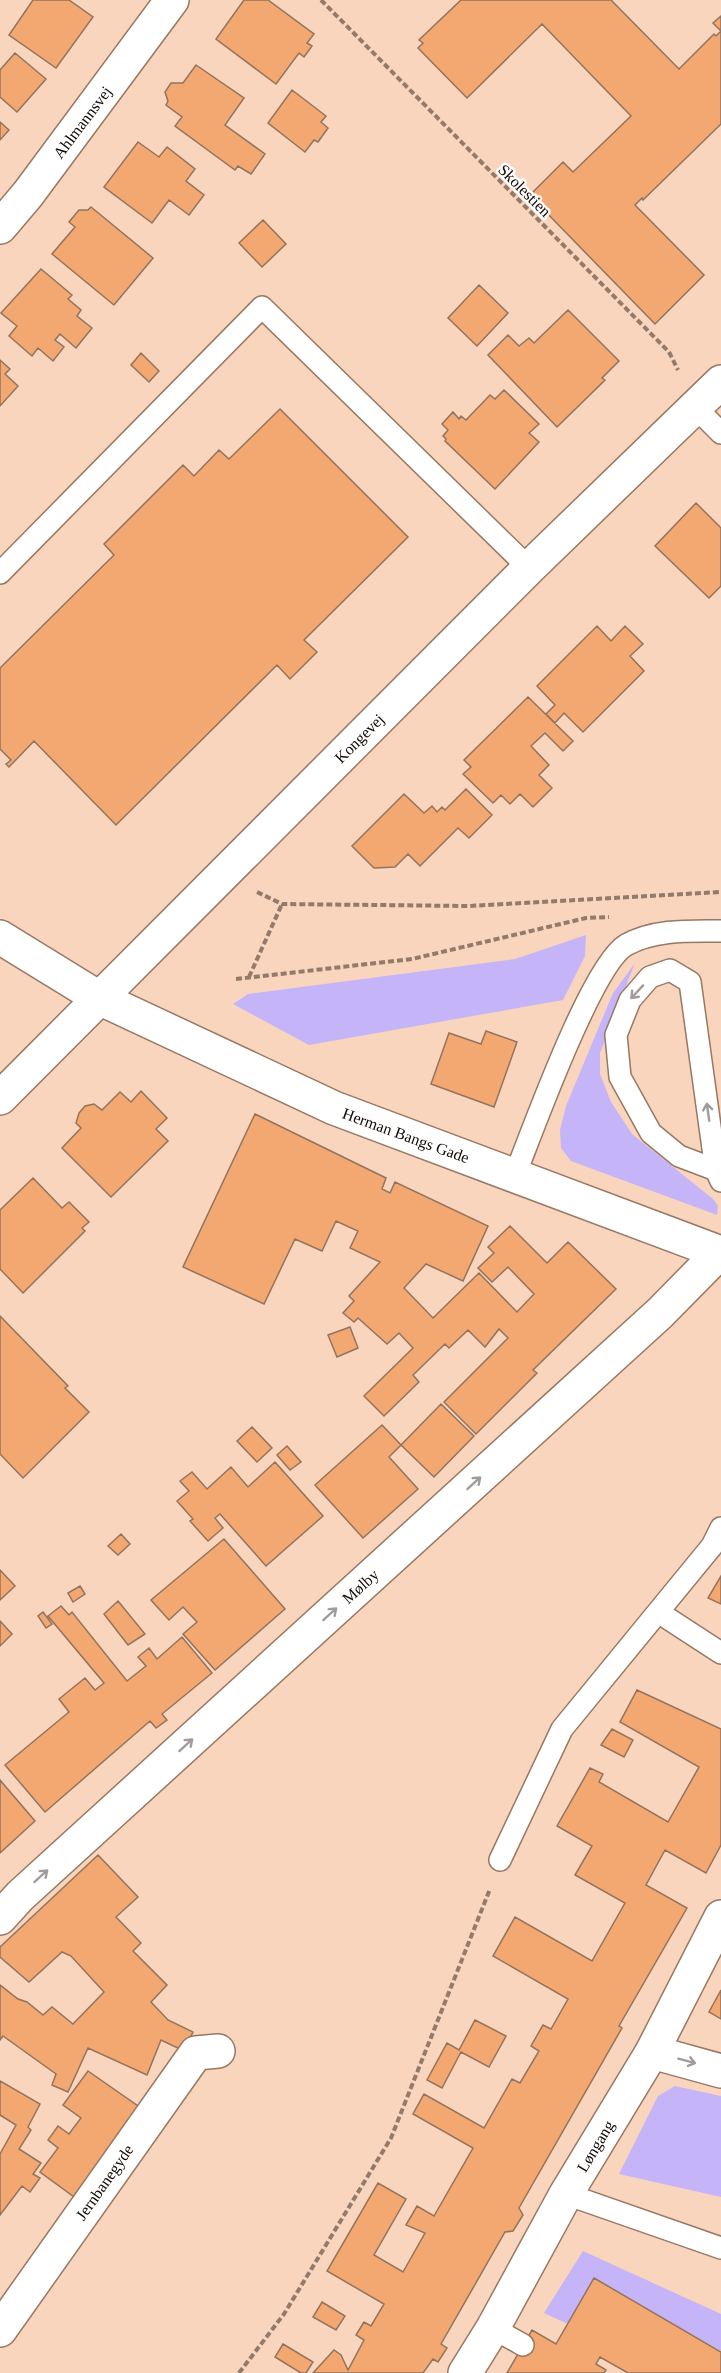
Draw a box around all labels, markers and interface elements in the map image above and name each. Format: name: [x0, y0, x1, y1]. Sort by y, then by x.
street label: Ahlmannsvej: [50, 83, 116, 162]
street label: Skolestien: [495, 161, 554, 220]
street label: Kongevej: [331, 710, 388, 767]
one-way arrow: [630, 984, 644, 999]
one-way arrow: [702, 1103, 713, 1123]
street label: Herman Bangs Gade: [340, 1105, 471, 1167]
one-way arrow: [466, 1476, 481, 1490]
street label: Mølby: [339, 1566, 383, 1608]
one-way arrow: [322, 1607, 337, 1621]
one-way arrow: [178, 1738, 193, 1752]
one-way arrow: [34, 1869, 49, 1884]
one-way arrow: [677, 2056, 696, 2067]
street label: Løngang: [573, 2118, 618, 2176]
street label: Jernbanegyde: [72, 2141, 137, 2224]

